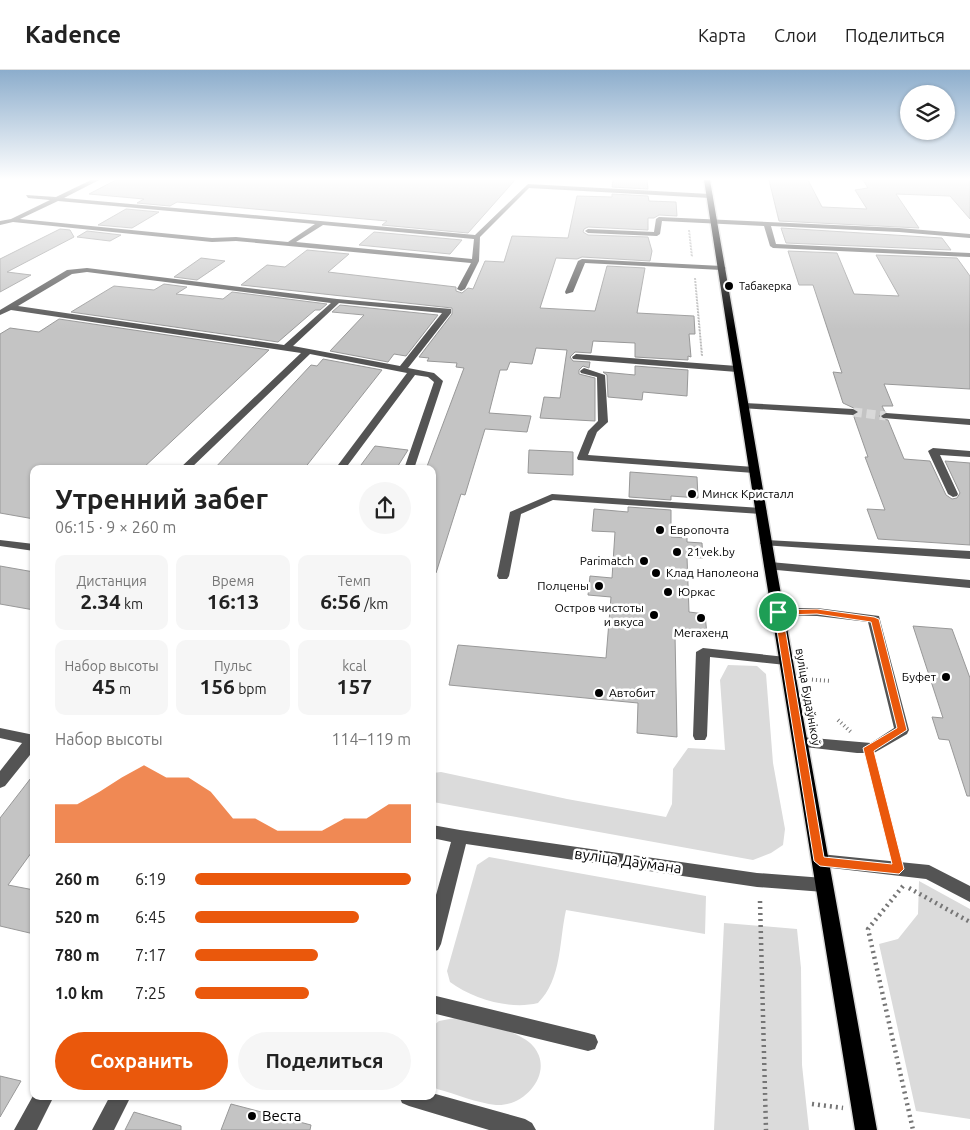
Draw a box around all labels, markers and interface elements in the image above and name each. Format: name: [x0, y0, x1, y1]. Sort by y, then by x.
text: Kadence: [25, 21, 121, 48]
text: Карта: [698, 25, 746, 45]
text: Слои: [774, 25, 817, 45]
text: Поделиться: [845, 25, 945, 45]
map controls: [900, 85, 955, 140]
button: layers: [900, 85, 955, 140]
marker: Табакерка: [723, 280, 735, 292]
place label: Табакерка: [739, 280, 792, 292]
button: share: [359, 482, 411, 534]
text: Утренний забег: [55, 483, 268, 514]
place label: Минск Кристалл: [702, 487, 794, 500]
marker: Минск Кристалл: [686, 488, 698, 500]
text: 06:15 · 9 × 260 m: [55, 518, 176, 536]
place label: Европочта: [670, 523, 729, 536]
marker: Европочта: [654, 524, 666, 536]
place label: 21vek.by: [687, 545, 735, 558]
marker: 21vek.by: [671, 546, 683, 558]
place label: Parimatch: [580, 554, 634, 567]
marker: Parimatch: [638, 555, 650, 567]
place label: Клад Наполеона: [666, 566, 759, 579]
marker: Клад Наполеона: [650, 567, 662, 579]
text: Дистанция: [77, 573, 147, 589]
text: Время: [212, 573, 254, 589]
text: Темп: [338, 573, 371, 589]
place label: Полцены: [537, 579, 589, 592]
marker: Полцены: [593, 580, 605, 592]
place label: Юркас: [678, 585, 716, 598]
marker: Юркас: [662, 586, 674, 598]
text: 2.34: [80, 589, 121, 613]
text: 16:13: [207, 589, 259, 613]
text: 6:56: [320, 589, 361, 613]
pin: [757, 591, 799, 633]
text: km: [121, 596, 143, 612]
text: /km: [361, 596, 388, 612]
icon: arrive: [764, 598, 792, 626]
place label: Остров чистоты и вкуса: [554, 601, 644, 628]
marker: Остров чистоты и вкуса: [648, 609, 660, 621]
marker: Мегахенд: [695, 612, 707, 624]
place label: Мегахенд: [674, 626, 728, 639]
street label: вуліца Будаўнікоў: [794, 647, 823, 747]
text: Набор высоты: [65, 658, 159, 674]
text: Пульс: [214, 658, 252, 674]
text: kcal: [342, 658, 366, 674]
place label: Буфет: [902, 670, 937, 683]
marker: Буфет: [940, 671, 952, 683]
text: 45: [92, 674, 116, 698]
text: 156: [199, 674, 235, 698]
text: 157: [337, 674, 372, 698]
text: m: [116, 681, 131, 697]
text: bpm: [235, 681, 267, 697]
place label: Автобит: [609, 686, 656, 699]
marker: Автобит: [593, 687, 605, 699]
text: Набор высоты: [55, 730, 163, 748]
text: 114–119 m: [331, 730, 411, 748]
street label: вуліца Даўмана: [573, 845, 683, 876]
text: 260 m: [55, 870, 100, 888]
text: 6:19: [135, 870, 166, 888]
text: 520 m: [55, 908, 100, 926]
text: 6:45: [135, 908, 166, 926]
text: 780 m: [55, 946, 100, 964]
text: 7:17: [135, 946, 166, 964]
text: 1.0 km: [55, 984, 104, 1002]
text: 7:25: [135, 984, 166, 1002]
button: Сохранить: [55, 1032, 228, 1090]
button: Поделиться: [238, 1032, 411, 1090]
place label: Веста: [262, 1107, 301, 1124]
marker: Веста: [246, 1110, 258, 1122]

